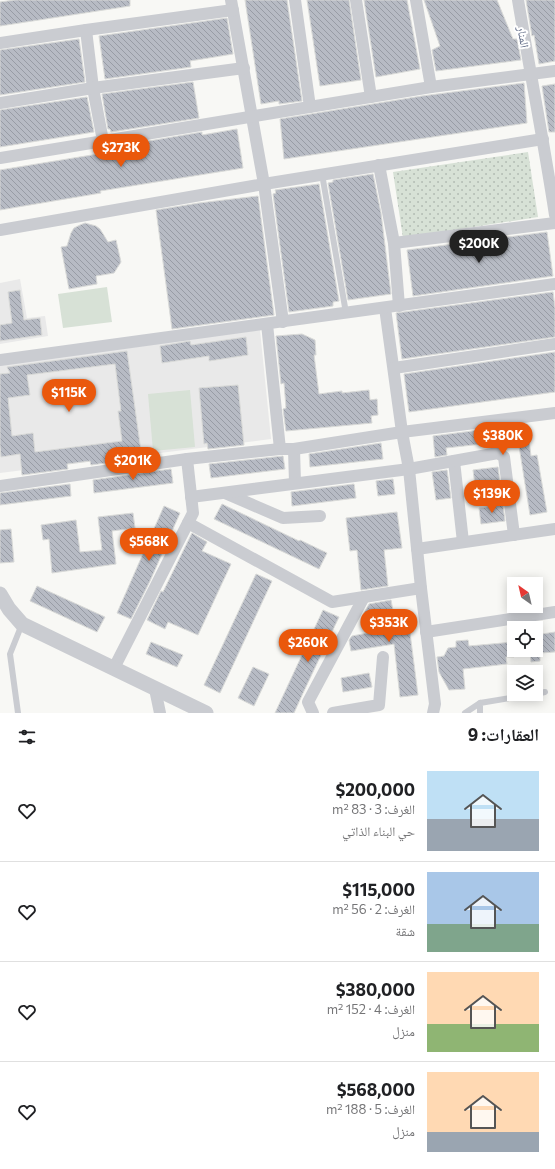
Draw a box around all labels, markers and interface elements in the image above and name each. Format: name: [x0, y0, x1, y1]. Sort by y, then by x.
street label: المنار: [515, 24, 533, 49]
pin: $273K: [93, 134, 149, 168]
text: $273K: [102, 139, 140, 155]
pin: $200K: [451, 230, 507, 264]
text: $200K: [458, 235, 500, 251]
pin: $115K: [41, 379, 97, 413]
text: $115K: [51, 384, 87, 400]
pin: $380K: [475, 422, 531, 456]
text: $380K: [483, 427, 523, 443]
pin: $201K: [105, 447, 161, 481]
text: $201K: [114, 452, 152, 468]
pin: $139K: [464, 480, 520, 514]
text: $139K: [473, 485, 511, 501]
pin: $568K: [121, 528, 177, 562]
text: $568K: [129, 533, 169, 549]
north arrow: [507, 577, 543, 613]
map controls: [507, 577, 543, 701]
pin: $353K: [361, 609, 417, 643]
text: $353K: [369, 614, 409, 630]
button: locate: [507, 621, 543, 657]
pin: $260K: [280, 629, 336, 663]
text: $260K: [288, 634, 328, 650]
button: layers: [507, 665, 543, 701]
text: العقارات: 9: [468, 724, 539, 745]
icon: filters: [16, 726, 38, 748]
text: $200,000: [335, 779, 415, 800]
icon: home: [459, 787, 507, 835]
icon: heart: [16, 800, 38, 822]
text: الغرف: 3 · 83 m²: [332, 801, 415, 817]
text: حي البناء الذاتي: [342, 823, 415, 839]
text: $115,000: [342, 879, 415, 900]
icon: home: [459, 888, 507, 936]
icon: heart: [16, 901, 38, 923]
text: الغرف: 2 · 56 m²: [332, 901, 415, 917]
text: شقة: [396, 923, 415, 939]
text: $380,000: [336, 979, 415, 1000]
icon: home: [459, 988, 507, 1036]
icon: heart: [16, 1001, 38, 1023]
text: الغرف: 4 · 152 m²: [327, 1001, 415, 1017]
text: منزل: [392, 1023, 415, 1039]
text: $568,000: [337, 1079, 415, 1100]
icon: home: [459, 1088, 507, 1136]
icon: heart: [16, 1101, 38, 1123]
text: الغرف: 5 · 188 m²: [326, 1101, 415, 1117]
text: منزل: [392, 1123, 415, 1139]

